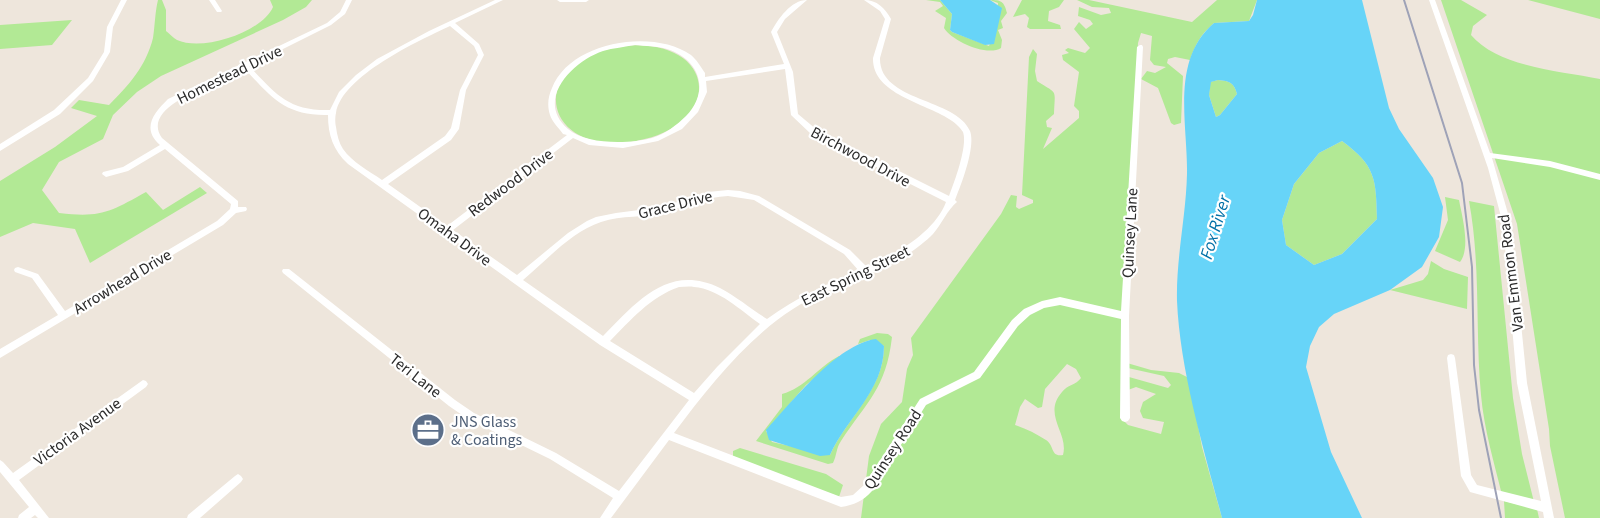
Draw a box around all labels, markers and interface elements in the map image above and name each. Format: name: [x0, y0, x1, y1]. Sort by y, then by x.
street label: Homestead Drive: [173, 40, 286, 110]
street label: Birchwood Drive: [807, 121, 914, 193]
street label: Redwood Drive: [464, 143, 558, 222]
street label: Grace Drive: [636, 185, 715, 225]
street label: Quinsey Lane: [1117, 188, 1143, 279]
water label: Fox River: [1194, 191, 1237, 262]
street label: Omaha Drive: [413, 202, 496, 271]
street label: Van Emmon Road: [1493, 213, 1529, 333]
street label: East Spring Street: [797, 240, 914, 312]
street label: Arrowhead Drive: [69, 244, 176, 320]
street label: Teri Lane: [385, 348, 446, 403]
street label: Victoria Avenue: [29, 393, 126, 471]
street label: Quinsey Road: [859, 405, 927, 494]
place label: JNS Glass & Coatings: [451, 411, 523, 451]
office icon: JNS Glass & Coatings: [410, 412, 446, 448]

